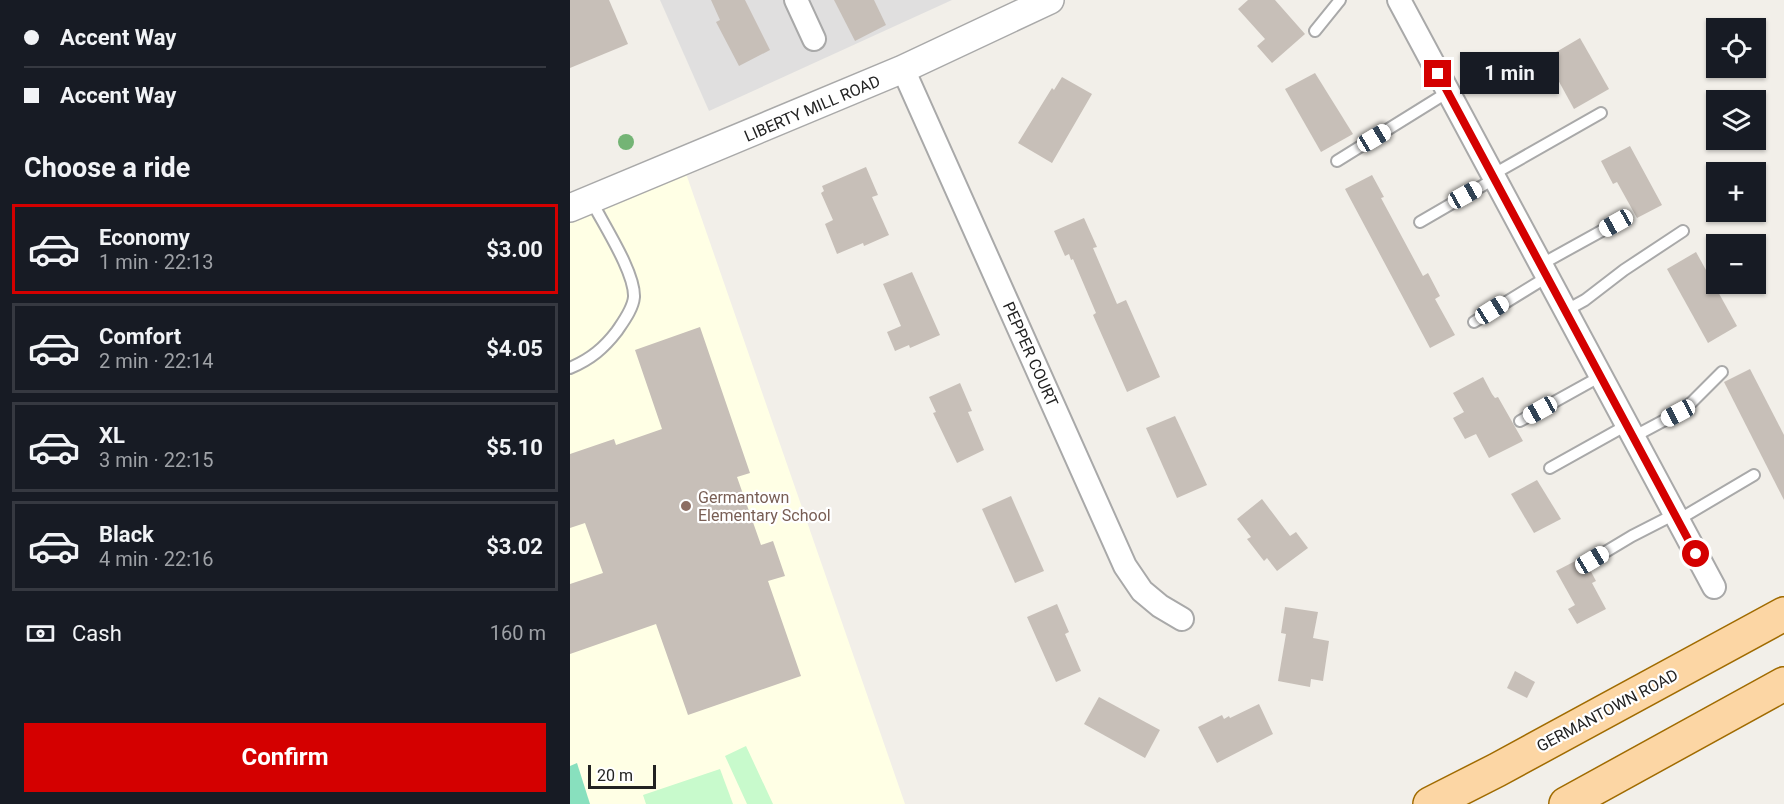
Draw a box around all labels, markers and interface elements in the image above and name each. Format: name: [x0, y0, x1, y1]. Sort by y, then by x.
map controls: [1706, 18, 1766, 294]
button: locate: [1706, 18, 1766, 78]
text: Accent Way: [60, 25, 176, 50]
callout: 1 min: [1459, 53, 1558, 95]
route end: [1424, 60, 1451, 87]
text: 1 min: [1484, 61, 1535, 85]
street label: LIBERTY MILL ROAD: [741, 71, 883, 146]
text: Accent Way: [60, 83, 176, 108]
button: layers: [1706, 90, 1766, 150]
car: [1354, 121, 1394, 155]
text: Choose a ride: [24, 152, 190, 184]
button: +: [1706, 162, 1766, 222]
car: [1445, 178, 1485, 212]
car: [1596, 206, 1636, 240]
icon: car: [27, 222, 81, 276]
text: Economy: [99, 225, 190, 250]
button: −: [1706, 234, 1766, 294]
text: $3.00: [486, 237, 543, 262]
text: 1 min · 22:13: [99, 250, 214, 274]
car: [1472, 293, 1512, 327]
street label: PEPPER COURT: [999, 299, 1062, 410]
icon: car: [27, 321, 81, 375]
text: Comfort: [99, 324, 181, 349]
text: $4.05: [486, 336, 543, 361]
text: 2 min · 22:14: [99, 349, 214, 373]
car: [1520, 393, 1560, 427]
car: [1658, 397, 1698, 429]
icon: car: [27, 420, 81, 474]
text: XL: [99, 423, 125, 448]
text: $5.10: [486, 435, 543, 460]
text: 3 min · 22:15: [99, 448, 214, 472]
place label: Germantown Elementary School: [698, 488, 831, 525]
marker: Germantown Elementary School: [679, 499, 693, 513]
icon: car: [27, 519, 81, 573]
text: Black: [99, 522, 154, 547]
text: $3.02: [486, 534, 543, 559]
route start: [1682, 540, 1709, 567]
car: [1572, 543, 1612, 577]
text: 4 min · 22:16: [99, 547, 214, 571]
icon: cash: [24, 617, 57, 650]
text: Cash: [72, 621, 122, 646]
text: 160 m: [490, 621, 546, 645]
street label: GERMANTOWN ROAD: [1533, 665, 1681, 756]
button: Confirm: [24, 723, 546, 792]
scale bar: [588, 762, 656, 790]
text: 20 m: [597, 766, 633, 785]

